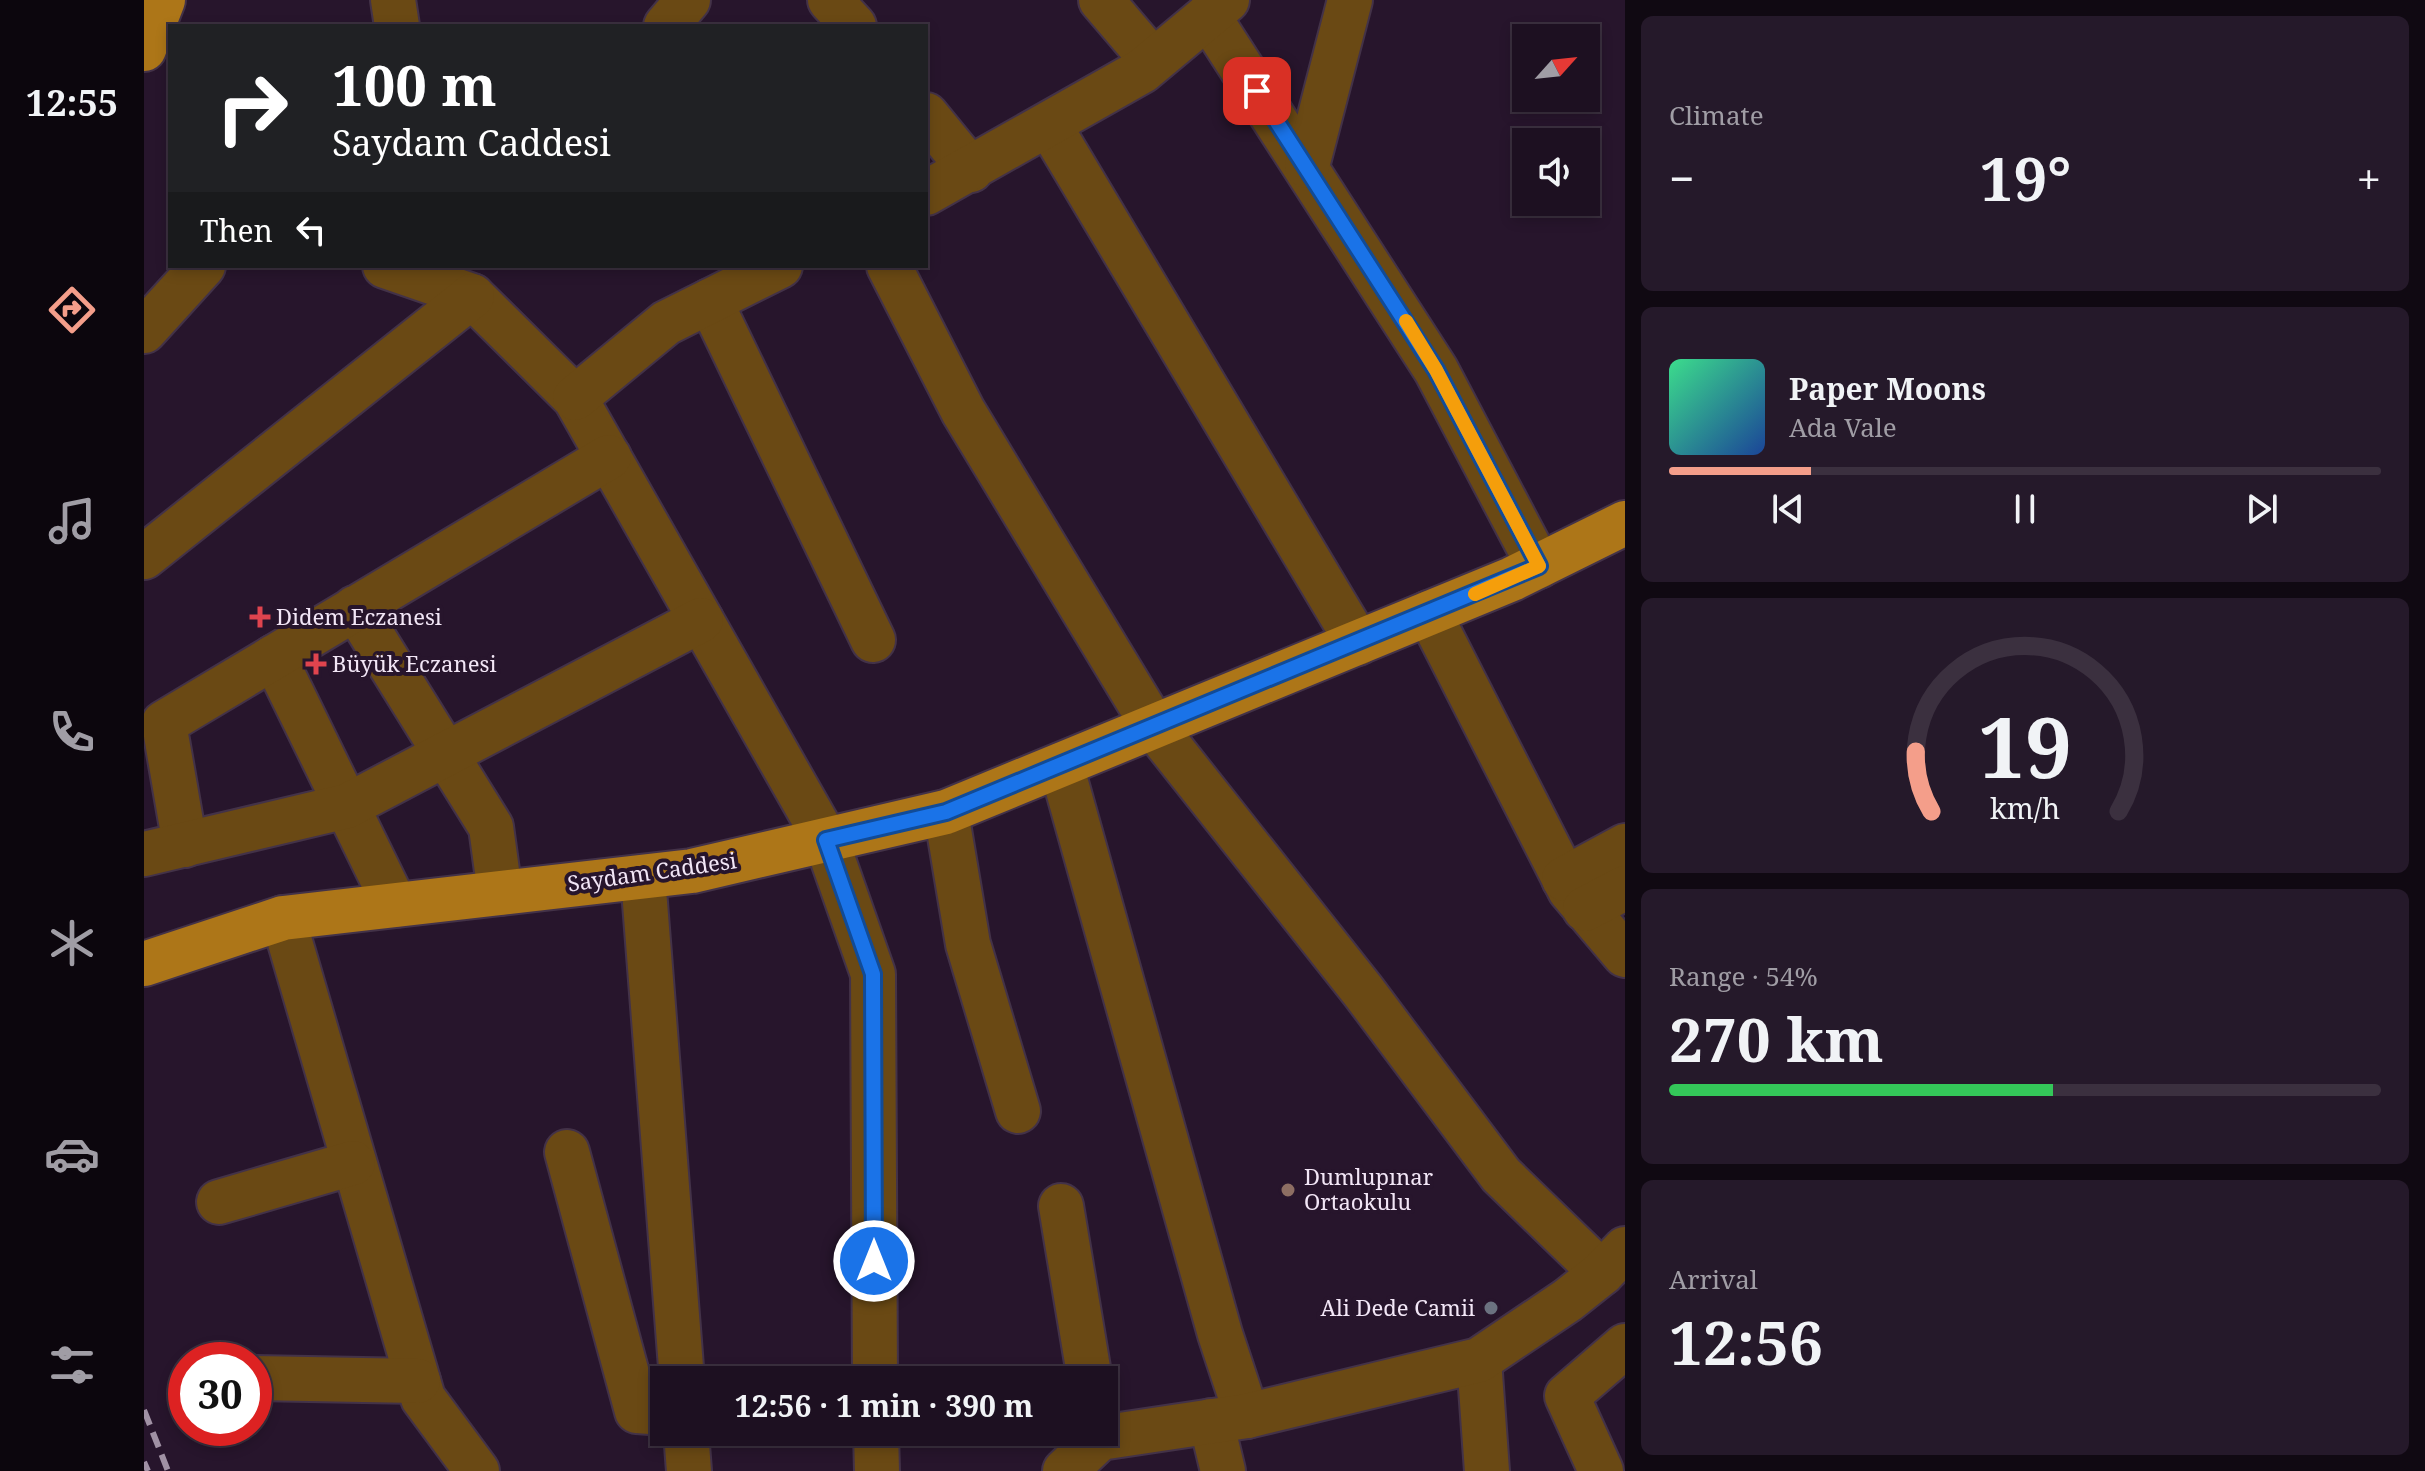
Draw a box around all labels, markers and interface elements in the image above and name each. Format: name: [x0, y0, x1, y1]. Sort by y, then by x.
north arrow: [1512, 24, 1600, 112]
map controls: [1512, 24, 1600, 216]
text: 100 m: [332, 46, 497, 122]
icon: right: [200, 56, 304, 160]
pin: [1223, 57, 1291, 125]
icon: arrive: [1235, 69, 1279, 113]
text: 12:55: [26, 78, 118, 127]
text: Climate: [1669, 97, 1764, 133]
text: Saydam Caddesi: [332, 118, 611, 167]
button: sound: [1512, 128, 1600, 216]
text: 19°: [1980, 137, 2071, 219]
text: −: [1669, 148, 1694, 208]
text: +: [2356, 148, 2381, 208]
icon: left: [289, 208, 333, 252]
text: Then: [200, 210, 273, 251]
icon: directions: [44, 282, 100, 338]
text: Paper Moons: [1789, 368, 1986, 409]
text: Ada Vale: [1789, 409, 1897, 445]
icon: previous: [1766, 487, 1810, 531]
icon: pause: [2003, 487, 2047, 531]
icon: next: [2240, 487, 2284, 531]
icon: music: [44, 493, 100, 549]
place label: Didem Eczanesi: [276, 601, 442, 631]
marker: Didem Eczanesi: [251, 608, 269, 626]
place label: Büyük Eczanesi: [332, 648, 496, 678]
marker: Büyük Eczanesi: [307, 655, 325, 673]
text: 19: [1978, 688, 2072, 801]
icon: phone: [44, 704, 100, 760]
text: km/h: [1990, 788, 2060, 827]
street label: Saydam Caddesi: [565, 844, 738, 898]
icon: climate: [44, 915, 100, 971]
text: Range · 54%: [1669, 958, 1818, 994]
text: 270 km: [1669, 998, 1884, 1080]
icon: car: [44, 1126, 100, 1182]
place label: Dumlupınar Ortaokulu: [1304, 1161, 1434, 1216]
marker: Dumlupınar Ortaokulu: [1279, 1181, 1297, 1199]
position arrow: [832, 1219, 916, 1303]
text: Arrival: [1669, 1261, 1758, 1297]
place label: Ali Dede Camii: [1320, 1292, 1475, 1322]
marker: Ali Dede Camii: [1482, 1299, 1500, 1317]
text: 12:56: [1669, 1301, 1823, 1383]
icon: filters: [44, 1337, 100, 1393]
speed limit sign: 30: [168, 1342, 272, 1446]
text: 12:56 · 1 min · 390 m: [735, 1385, 1033, 1426]

